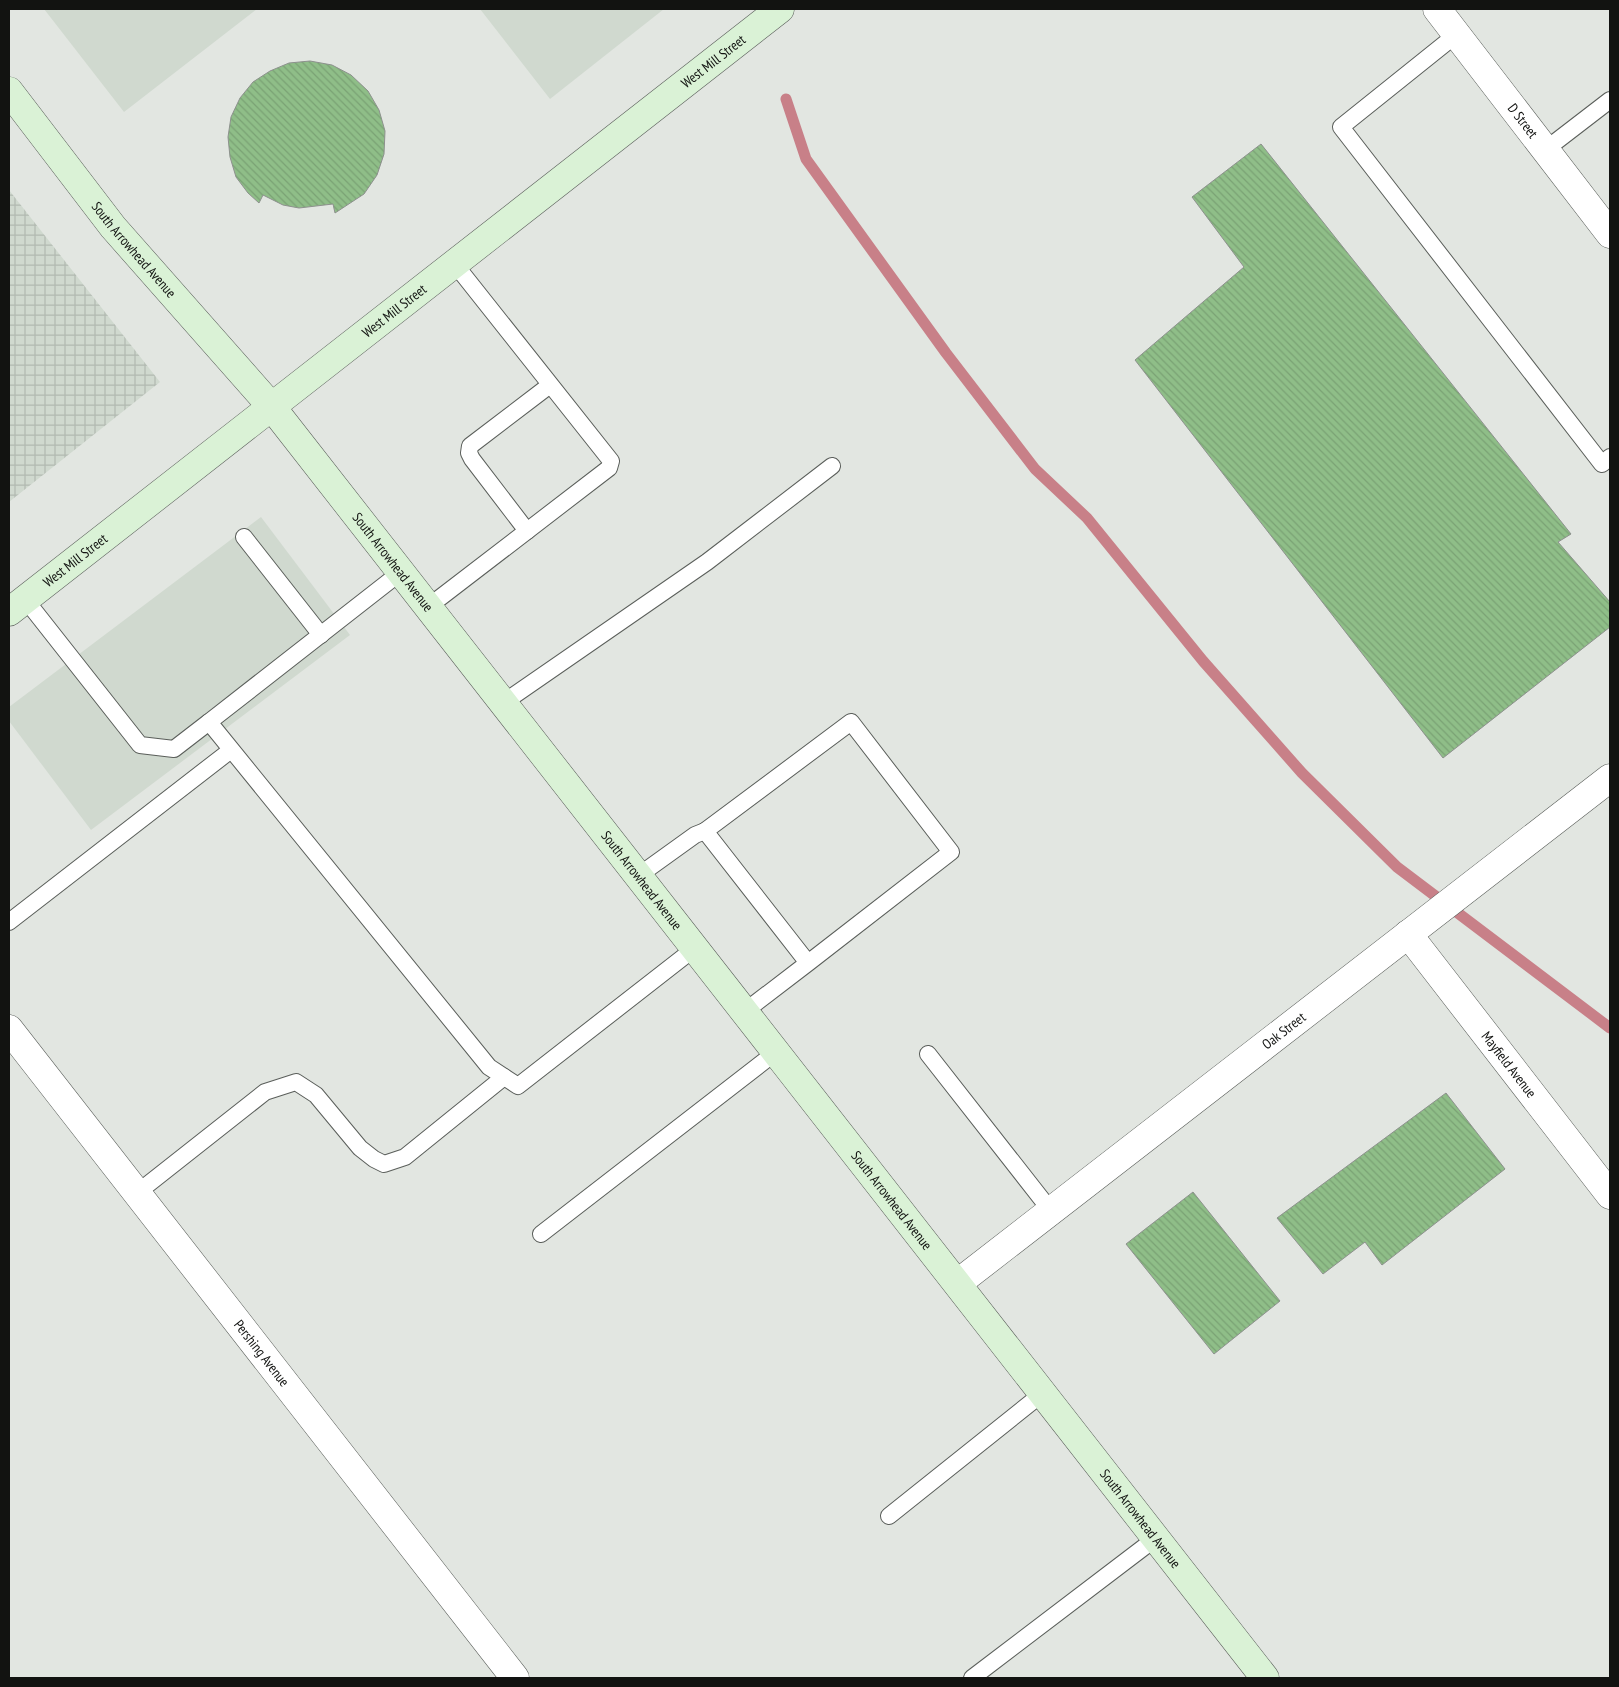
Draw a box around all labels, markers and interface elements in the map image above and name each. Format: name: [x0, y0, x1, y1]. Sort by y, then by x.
street label: West Mill Street: [677, 30, 749, 92]
street label: D Street: [1504, 100, 1542, 142]
street label: South Arrowhead Avenue: [88, 198, 180, 302]
street label: West Mill Street: [358, 280, 430, 341]
street label: South Arrowhead Avenue: [349, 509, 437, 615]
street label: West Mill Street: [39, 529, 111, 591]
street label: South Arrowhead Avenue: [597, 827, 686, 934]
street label: Oak Street: [1258, 1008, 1309, 1053]
street label: Mayfield Avenue: [1478, 1028, 1540, 1101]
street label: South Arrowhead Avenue: [847, 1147, 936, 1254]
street label: Pershing Avenue: [230, 1316, 293, 1390]
street label: South Arrowhead Avenue: [1096, 1465, 1185, 1572]

